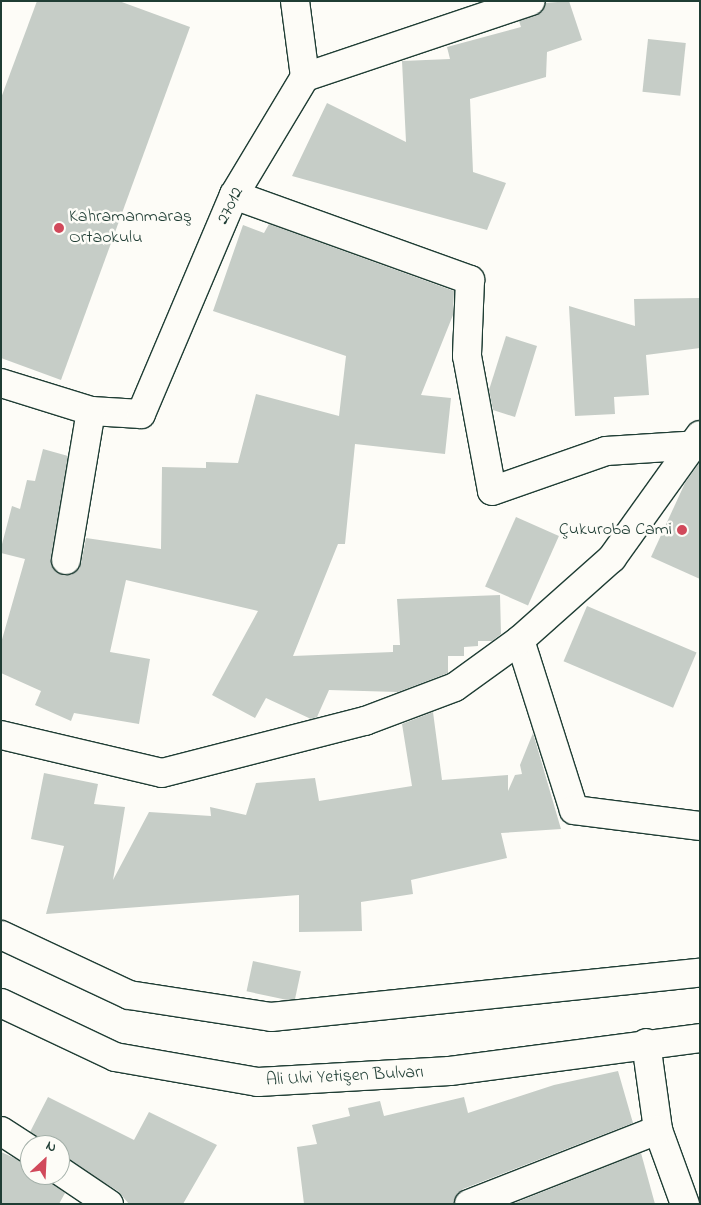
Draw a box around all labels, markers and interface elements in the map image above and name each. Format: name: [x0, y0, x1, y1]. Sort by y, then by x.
street label: 27012: [213, 184, 249, 228]
place label: Kahramanmaraş Ortaokulu: [69, 207, 192, 250]
marker: Kahramanmaraş Ortaokulu: [53, 222, 65, 234]
place label: Çukuroba Cami: [559, 519, 672, 541]
marker: Çukuroba Cami: [676, 524, 688, 536]
street label: Ali Ulvi Yetişen Bulvarı: [266, 1062, 424, 1092]
north arrow: [20, 1135, 70, 1185]
text: N: [42, 1135, 60, 1158]

